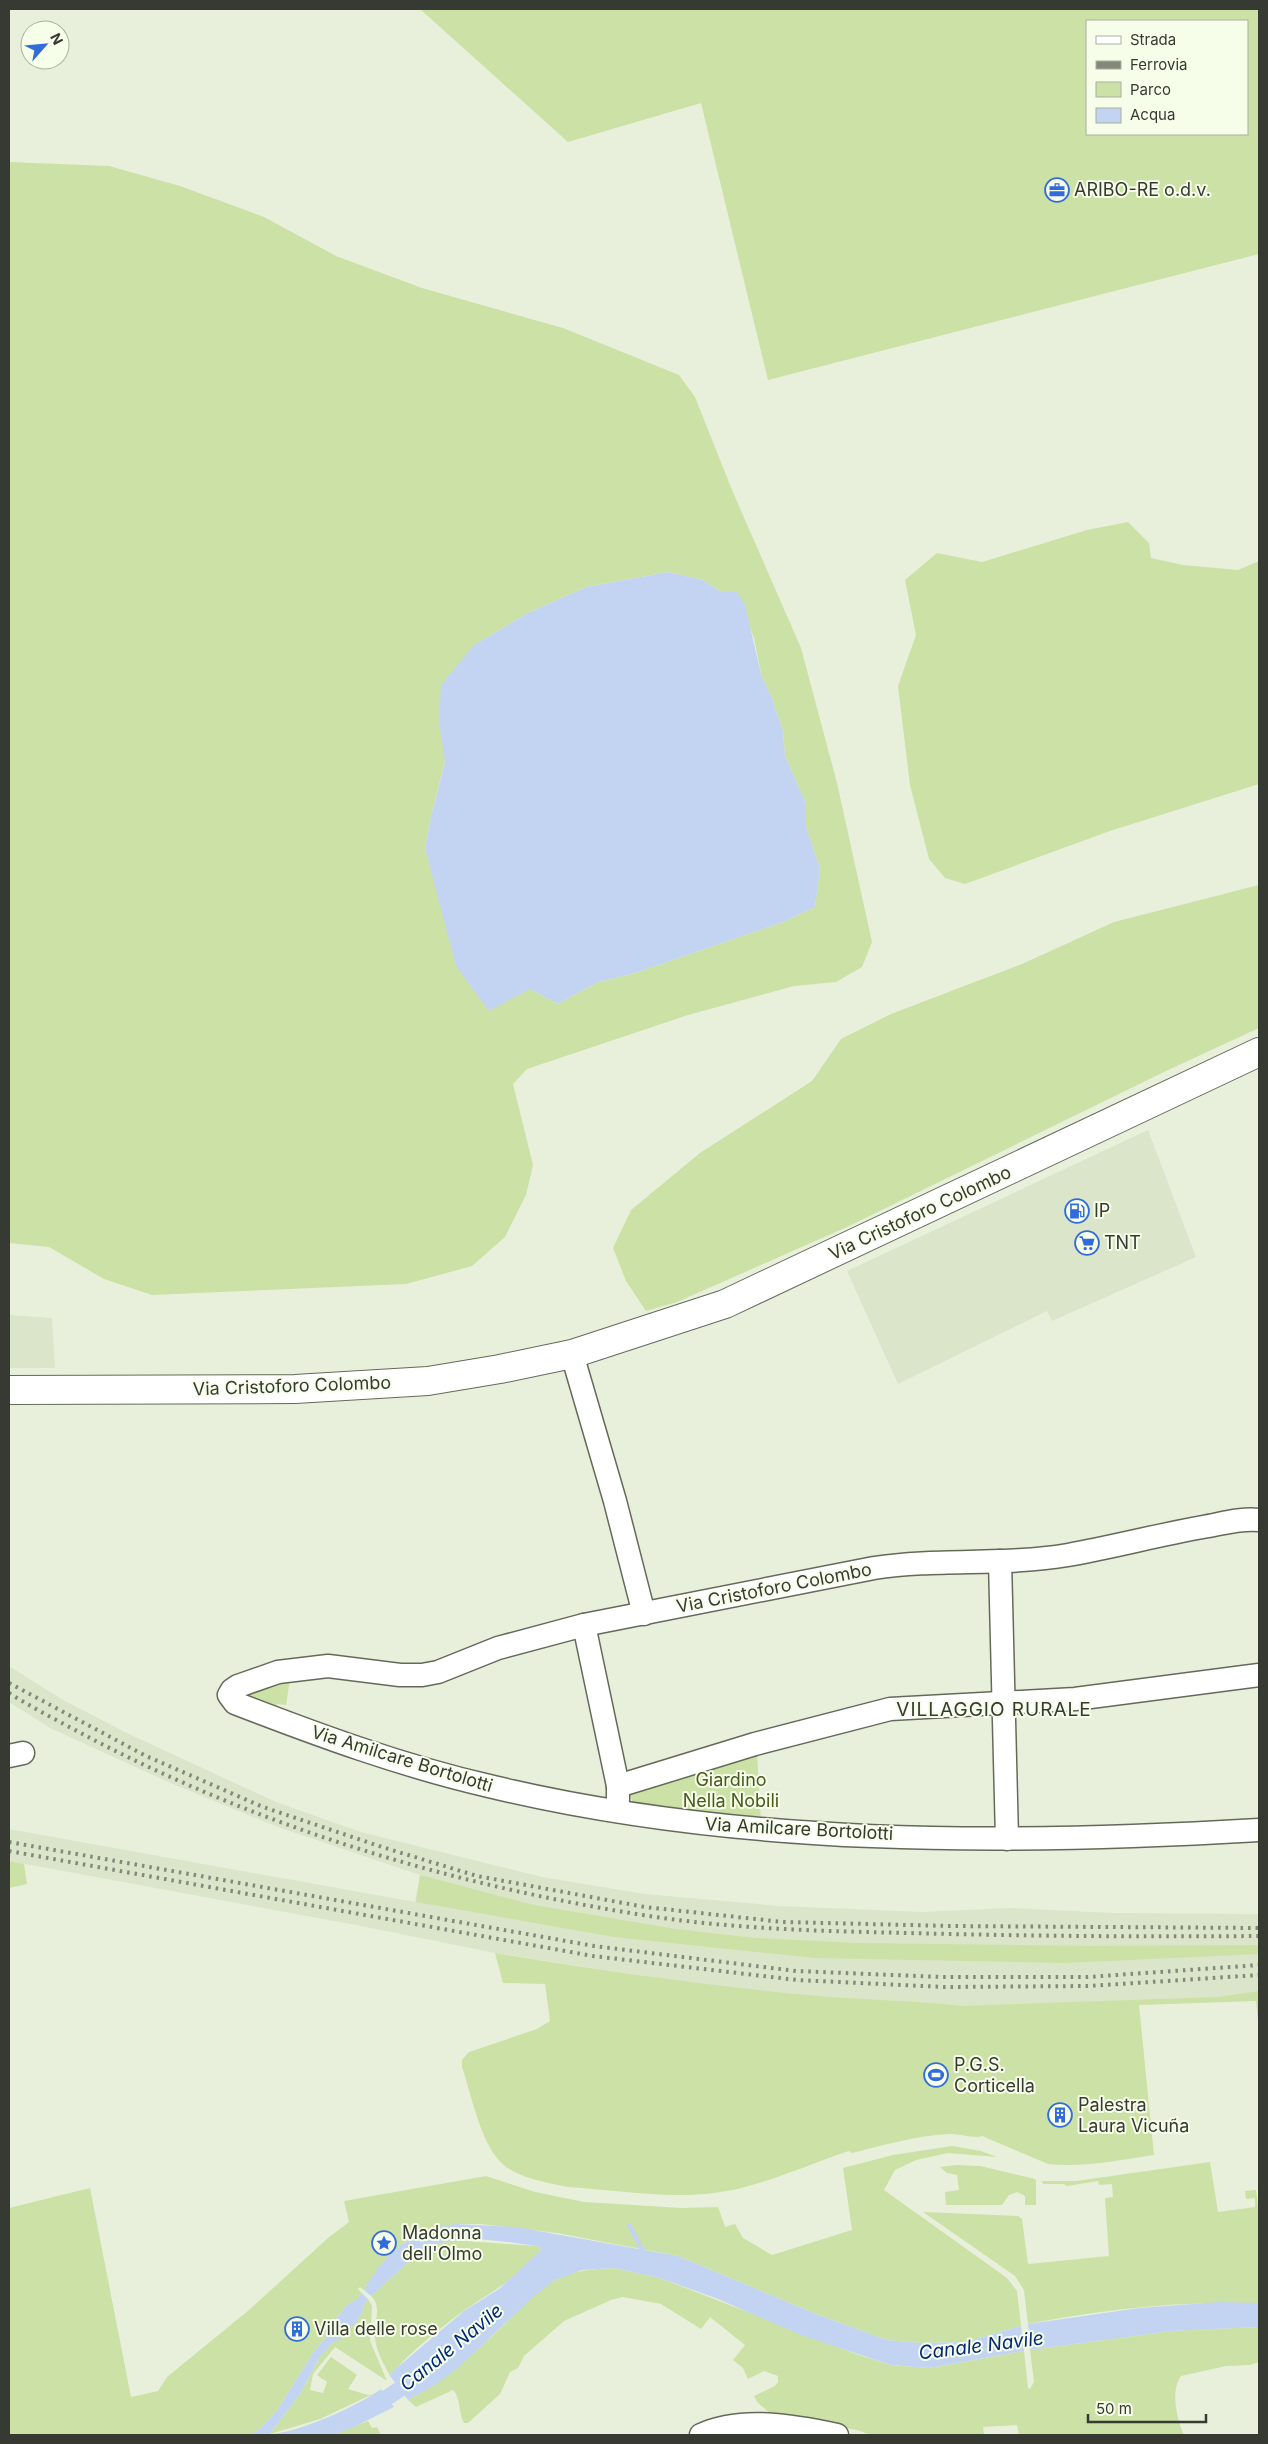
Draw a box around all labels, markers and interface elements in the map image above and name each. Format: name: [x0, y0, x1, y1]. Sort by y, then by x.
north arrow: [20, 20, 70, 70]
legend: [1086, 20, 1248, 135]
text: N: [47, 30, 67, 47]
text: Strada: [1130, 30, 1176, 49]
text: Ferrovia: [1130, 55, 1187, 74]
text: Parco: [1130, 80, 1171, 99]
text: Acqua: [1130, 105, 1175, 124]
office icon: ARIBO-RE o.d.v.: [1044, 177, 1070, 203]
place label: ARIBO-RE o.d.v.: [1074, 179, 1211, 200]
street label: Via Cristoforo Colombo: [825, 1161, 1014, 1264]
fuel station icon: IP: [1064, 1198, 1090, 1224]
place label: IP: [1094, 1200, 1110, 1221]
supermarket icon: TNT: [1074, 1230, 1100, 1256]
place label: TNT: [1104, 1232, 1141, 1253]
street label: Via Cristoforo Colombo: [192, 1372, 392, 1399]
street label: Via Cristoforo Colombo: [674, 1558, 873, 1617]
district label: VILLAGGIO RURALE: [896, 1698, 1092, 1721]
street label: Via Amilcare Bortolotti: [309, 1721, 495, 1796]
park label: Giardino Nella Nobili: [683, 1769, 779, 1811]
street label: Via Amilcare Bortolotti: [704, 1813, 894, 1844]
place label: P.G.S. Corticella: [954, 2054, 1035, 2096]
sports icon: P.G.S. Corticella: [923, 2062, 949, 2088]
place label: Palestra Laura Vicuña: [1078, 2094, 1189, 2136]
building icon: Palestra Laura Vicuña: [1047, 2102, 1073, 2128]
place label: Madonna dell'Olmo: [402, 2222, 482, 2264]
place icon: Madonna dell'Olmo: [371, 2230, 397, 2256]
water label: Canale Navile: [395, 2299, 507, 2396]
building icon: Villa delle rose: [284, 2316, 310, 2342]
place label: Villa delle rose: [314, 2318, 438, 2339]
water label: Canale Navile: [917, 2326, 1045, 2365]
scale bar: [1088, 2392, 1206, 2424]
text: 50 m: [1096, 2399, 1132, 2418]

